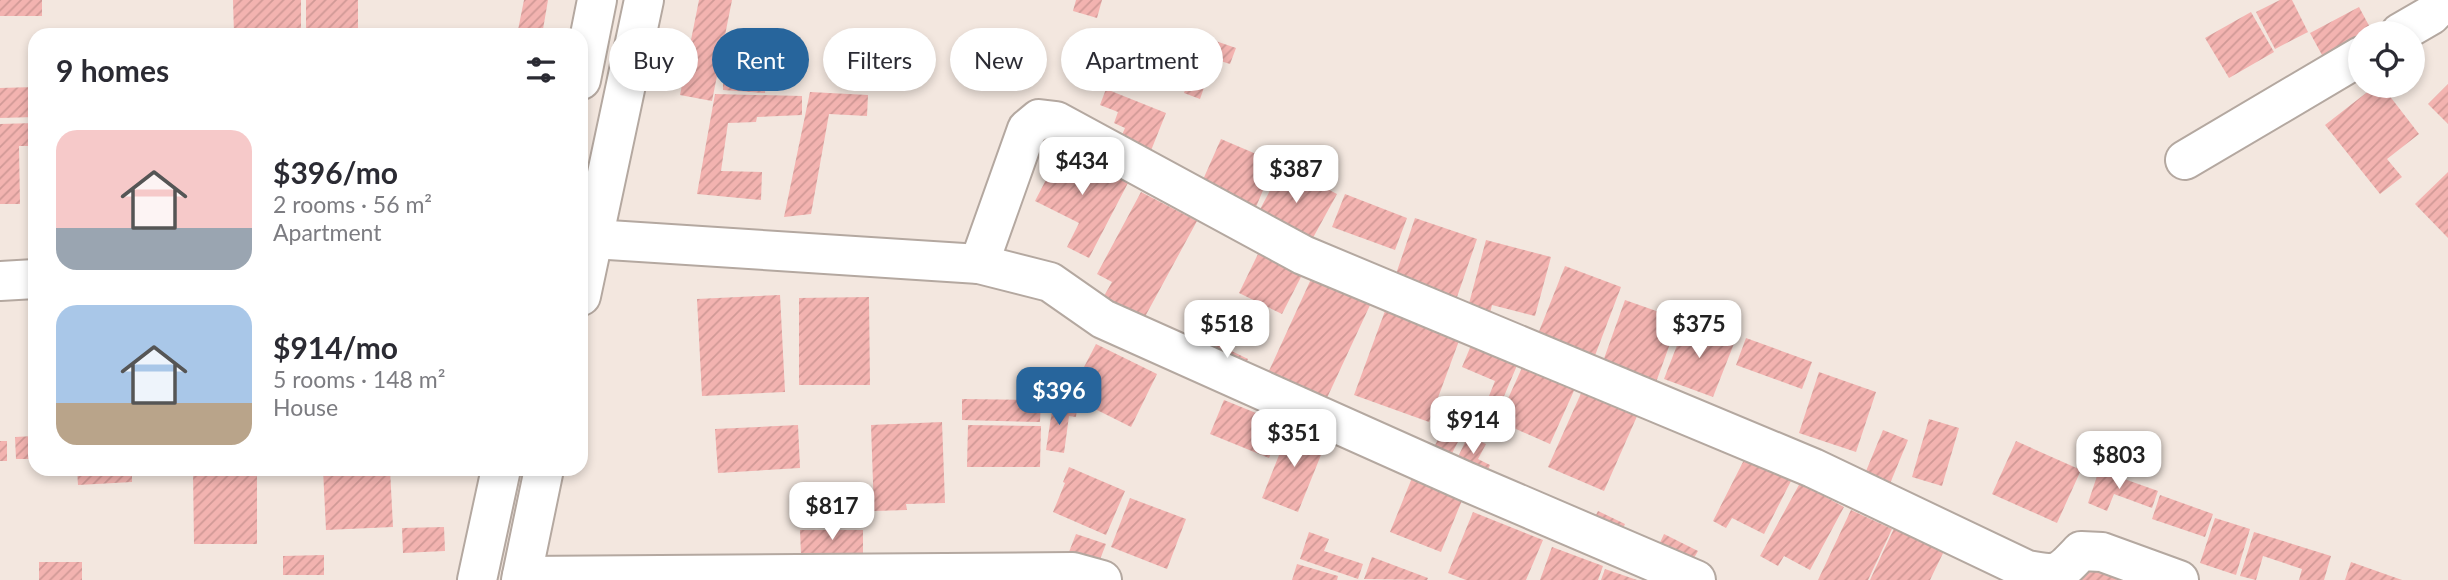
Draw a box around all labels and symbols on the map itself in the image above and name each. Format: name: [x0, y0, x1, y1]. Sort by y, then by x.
pin: $434: [1041, 138, 1123, 197]
pin: $387: [1255, 146, 1337, 205]
pin: $518: [1186, 300, 1268, 360]
pin: $375: [1658, 300, 1740, 360]
pin: $396: [1018, 368, 1100, 427]
pin: $914: [1432, 396, 1514, 456]
pin: $351: [1253, 410, 1335, 469]
pin: $803: [2078, 432, 2160, 491]
pin: $817: [791, 482, 873, 542]

